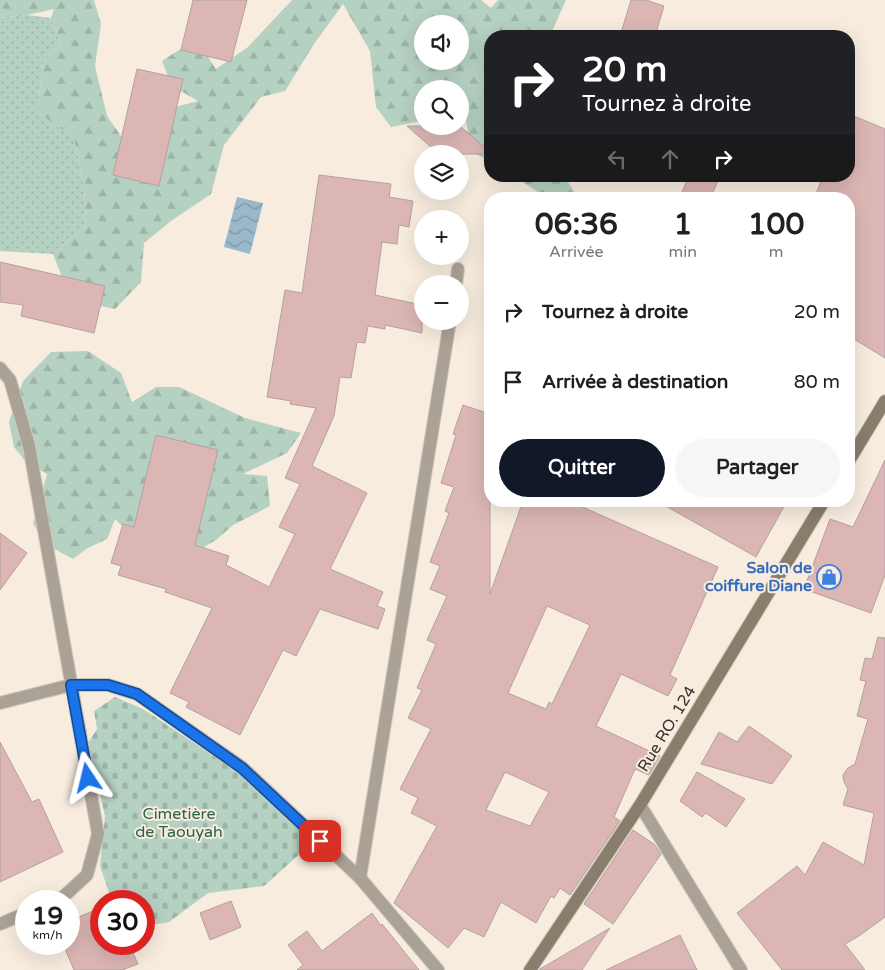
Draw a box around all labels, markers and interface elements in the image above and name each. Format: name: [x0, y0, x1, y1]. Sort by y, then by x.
map controls: [414, 15, 469, 330]
button: sound: [414, 15, 469, 70]
text: 20 m: [582, 49, 667, 91]
icon: right: [499, 50, 564, 115]
button: search: [414, 80, 469, 135]
text: Tournez à droite: [582, 91, 751, 117]
button: layers: [414, 145, 469, 200]
icon: left: [603, 145, 631, 173]
icon: ahead: [656, 145, 684, 173]
icon: right: [709, 145, 737, 173]
text: 06:36: [535, 206, 618, 243]
text: 1: [673, 206, 692, 243]
text: 100: [748, 206, 804, 243]
button: +: [414, 210, 469, 265]
text: Arrivée: [549, 242, 604, 262]
text: min: [669, 242, 697, 262]
text: m: [769, 242, 783, 262]
button: −: [414, 275, 469, 330]
icon: right: [499, 298, 527, 326]
text: Tournez à droite: [542, 301, 688, 323]
text: 20 m: [794, 301, 840, 323]
icon: arrive: [499, 368, 527, 396]
text: Arrivée à destination: [542, 371, 728, 393]
text: 80 m: [794, 371, 840, 393]
button: Quitter: [499, 439, 665, 497]
button: Partager: [675, 439, 840, 497]
place label: Salon de coiffure Diane: [705, 558, 812, 596]
shop icon: Salon de coiffure Diane: [816, 564, 842, 590]
street label: Rue RO. 124: [633, 682, 701, 776]
position arrow: [61, 751, 113, 803]
park label: Cimetière de Taouyah: [135, 804, 223, 842]
pin: [299, 820, 341, 862]
icon: arrive: [306, 827, 334, 855]
speed limit sign: 30: [90, 890, 155, 955]
text: 19: [32, 901, 63, 931]
text: km/h: [32, 928, 63, 942]

